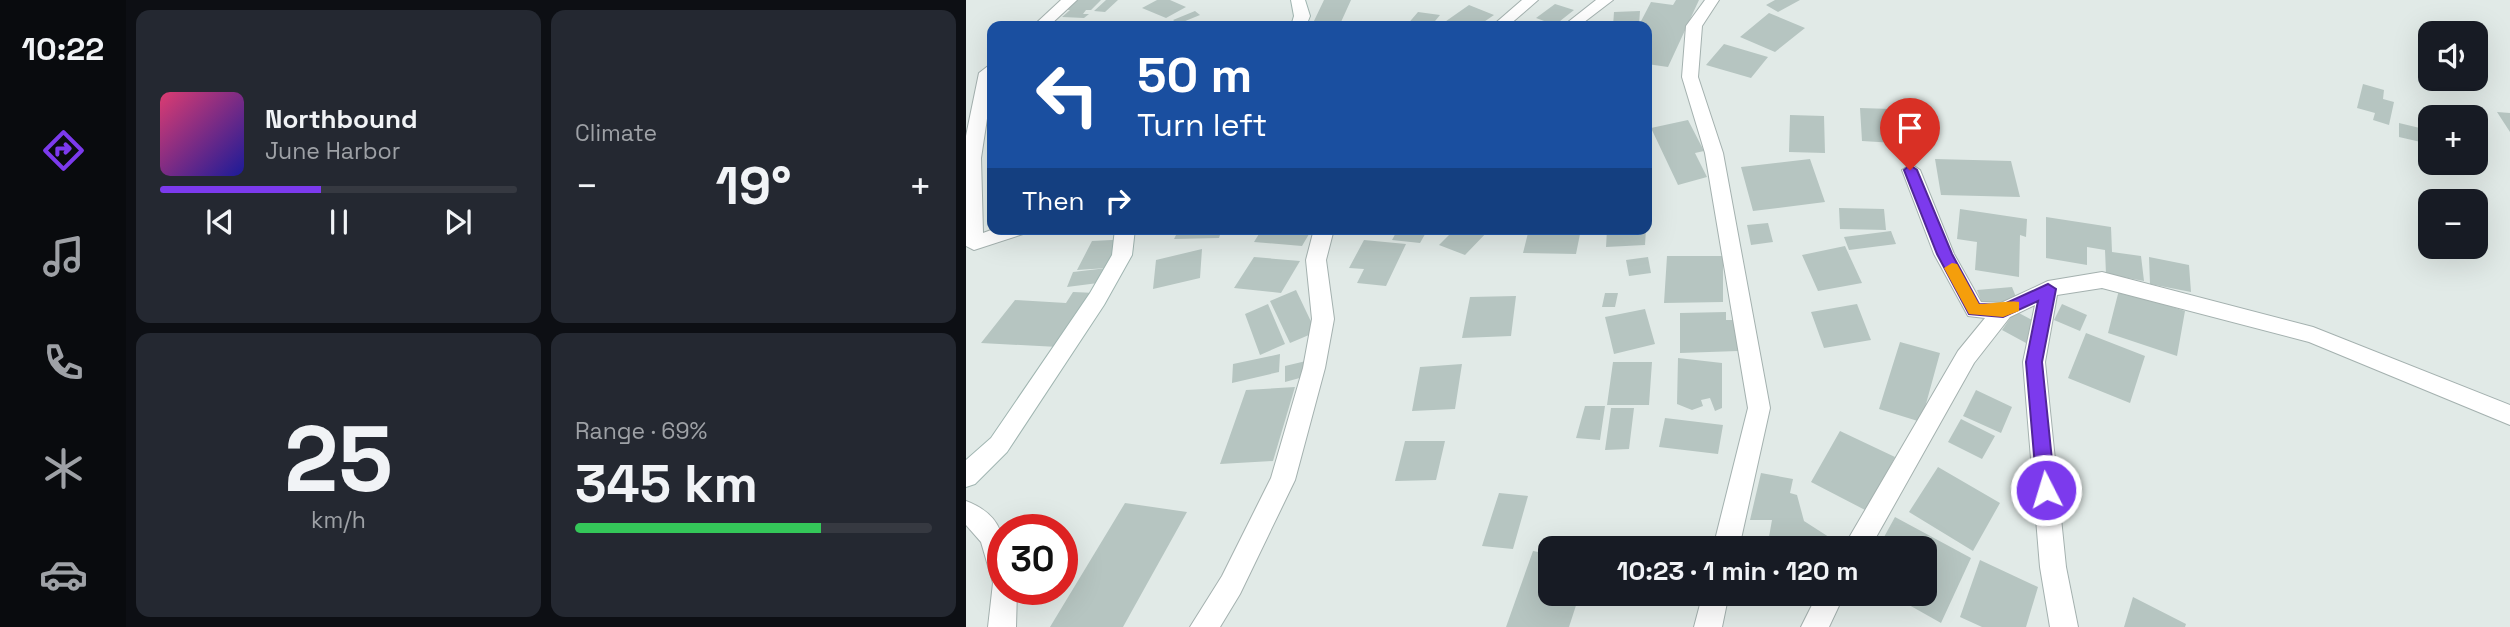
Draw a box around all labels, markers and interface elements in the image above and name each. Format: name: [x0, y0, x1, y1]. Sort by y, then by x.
map controls: [2418, 21, 2488, 259]
button: sound: [2418, 21, 2488, 91]
text: 10:22: [22, 29, 104, 69]
text: 50 m: [1137, 44, 1252, 106]
icon: left: [1022, 49, 1113, 140]
pin: [1880, 98, 1940, 170]
text: Northbound: [265, 102, 418, 136]
text: Turn left: [1137, 105, 1267, 145]
button: +: [2418, 105, 2488, 175]
icon: arrive: [1891, 109, 1929, 147]
text: Climate: [575, 118, 657, 148]
icon: directions: [39, 126, 88, 175]
text: June Harbor: [265, 136, 400, 166]
text: 19°: [715, 153, 792, 219]
text: −: [575, 162, 599, 210]
text: +: [908, 162, 932, 210]
icon: right: [1099, 182, 1137, 220]
text: Then: [1022, 184, 1085, 218]
button: −: [2418, 189, 2488, 259]
icon: previous: [201, 203, 239, 241]
icon: pause: [320, 203, 358, 241]
icon: next: [439, 203, 477, 241]
icon: music: [39, 232, 88, 281]
icon: phone: [39, 338, 88, 387]
text: 25: [284, 401, 393, 518]
text: Range · 69%: [575, 416, 707, 446]
icon: climate: [39, 444, 88, 493]
text: 345 km: [575, 451, 758, 517]
position arrow: [2009, 453, 2083, 527]
text: km/h: [311, 505, 366, 535]
speed limit sign: 30: [987, 514, 1078, 605]
icon: car: [39, 550, 88, 599]
text: 10:23 · 1 min · 120 m: [1617, 554, 1858, 588]

